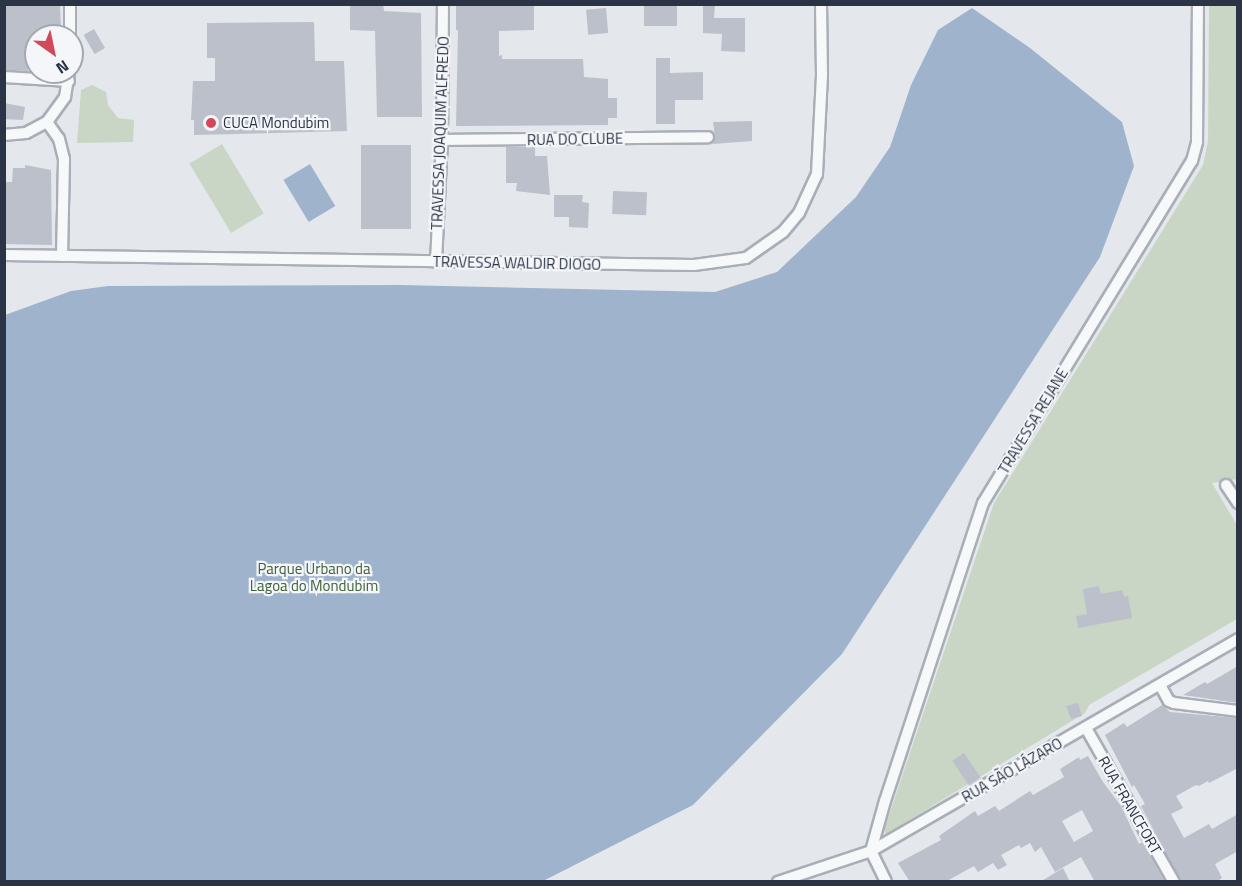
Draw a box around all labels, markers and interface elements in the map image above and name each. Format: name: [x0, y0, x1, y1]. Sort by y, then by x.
north arrow: [24, 24, 84, 84]
street label: TRAVESSA JOAQUIM ALFREDO: [428, 36, 452, 230]
text: N: [52, 54, 74, 81]
place label: CUCA Mondubim: [223, 114, 329, 132]
marker: CUCA Mondubim: [204, 116, 218, 130]
street label: RUA DO CLUBE: [527, 129, 623, 149]
street label: TRAVESSA WALDIR DIOGO: [433, 253, 601, 273]
street label: TRAVESSA REJANE: [994, 365, 1072, 477]
park label: Parque Urbano da Lagoa do Mondubim: [250, 559, 378, 594]
street label: RUA SÃO LÁZARO: [958, 734, 1066, 806]
street label: RUA FRANCFORT: [1095, 753, 1165, 857]

